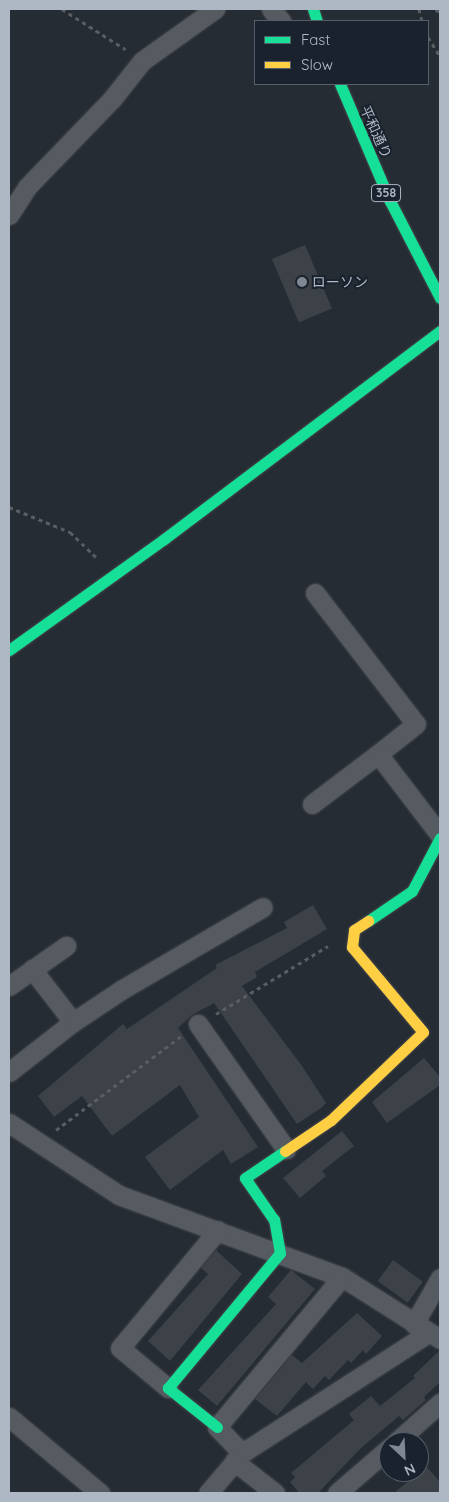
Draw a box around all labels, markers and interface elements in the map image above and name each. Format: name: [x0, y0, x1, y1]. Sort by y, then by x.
legend: [254, 20, 429, 85]
text: Fast: [301, 30, 330, 49]
text: Slow: [301, 55, 333, 74]
street label: 平和通り: [357, 103, 395, 161]
road number: 358: [371, 184, 401, 202]
place label: ローソン: [312, 274, 368, 290]
marker: ローソン: [296, 276, 308, 288]
north arrow: [379, 1432, 429, 1482]
text: N: [401, 1459, 418, 1480]

